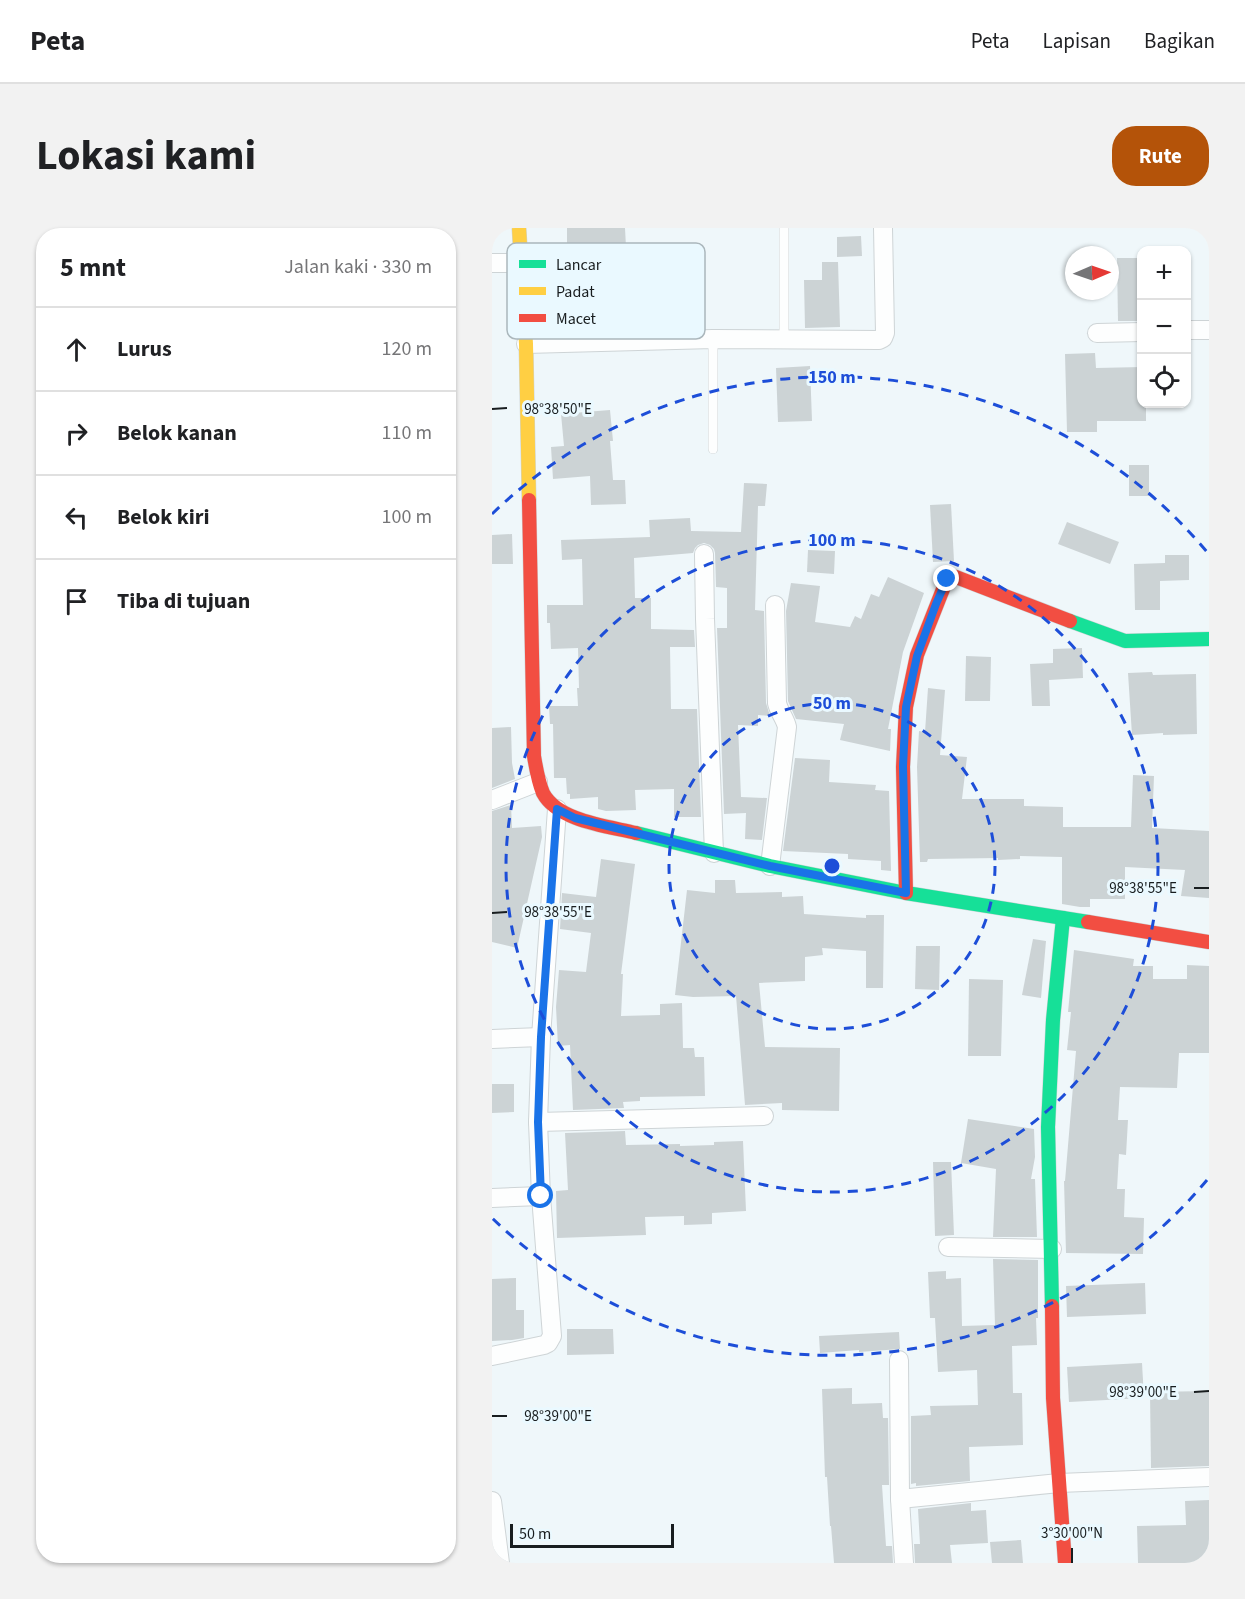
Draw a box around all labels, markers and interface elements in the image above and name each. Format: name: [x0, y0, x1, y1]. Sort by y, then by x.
text: Peta: [30, 21, 85, 61]
text: Peta: [971, 26, 1010, 56]
text: Lapisan: [1043, 26, 1111, 56]
text: Bagikan: [1144, 26, 1215, 56]
text: Lokasi kami: [36, 126, 256, 186]
button: Rute: [1112, 126, 1209, 186]
legend: [507, 243, 705, 339]
north arrow: [1065, 246, 1119, 300]
map controls: [1137, 246, 1191, 408]
button: +: [1137, 246, 1191, 300]
text: 5 mnt: [60, 249, 126, 286]
text: Jalan kaki · 330 m: [284, 253, 432, 281]
text: Lancar: [556, 254, 602, 276]
text: Padat: [556, 281, 595, 303]
button: −: [1137, 300, 1191, 354]
text: Macet: [556, 308, 596, 330]
icon: ahead: [60, 333, 93, 366]
text: Lurus: [117, 333, 172, 365]
text: 120 m: [382, 335, 432, 363]
button: locate: [1137, 354, 1191, 408]
text: 150 m: [808, 365, 856, 390]
text: 98°38'50"E: [524, 399, 592, 420]
icon: right: [60, 417, 93, 450]
text: Belok kanan: [117, 417, 237, 449]
text: 110 m: [382, 419, 432, 447]
icon: left: [60, 501, 93, 534]
text: Belok kiri: [117, 501, 210, 533]
text: 100 m: [382, 503, 432, 531]
text: 100 m: [808, 528, 856, 553]
route end: [933, 565, 959, 591]
icon: arrive: [60, 585, 93, 618]
text: Tiba di tujuan: [117, 585, 250, 617]
text: 50 m: [813, 691, 851, 716]
centre of rings: [822, 856, 842, 876]
text: 98°38'55"E: [1109, 878, 1177, 899]
text: 98°38'55"E: [524, 902, 592, 923]
route start: [527, 1182, 553, 1208]
text: 98°39'00"E: [1109, 1382, 1177, 1403]
text: 98°39'00"E: [524, 1406, 592, 1427]
scale bar: [510, 1521, 674, 1548]
text: 50 m: [519, 1523, 551, 1545]
text: 3°30'00"N: [1041, 1523, 1103, 1544]

